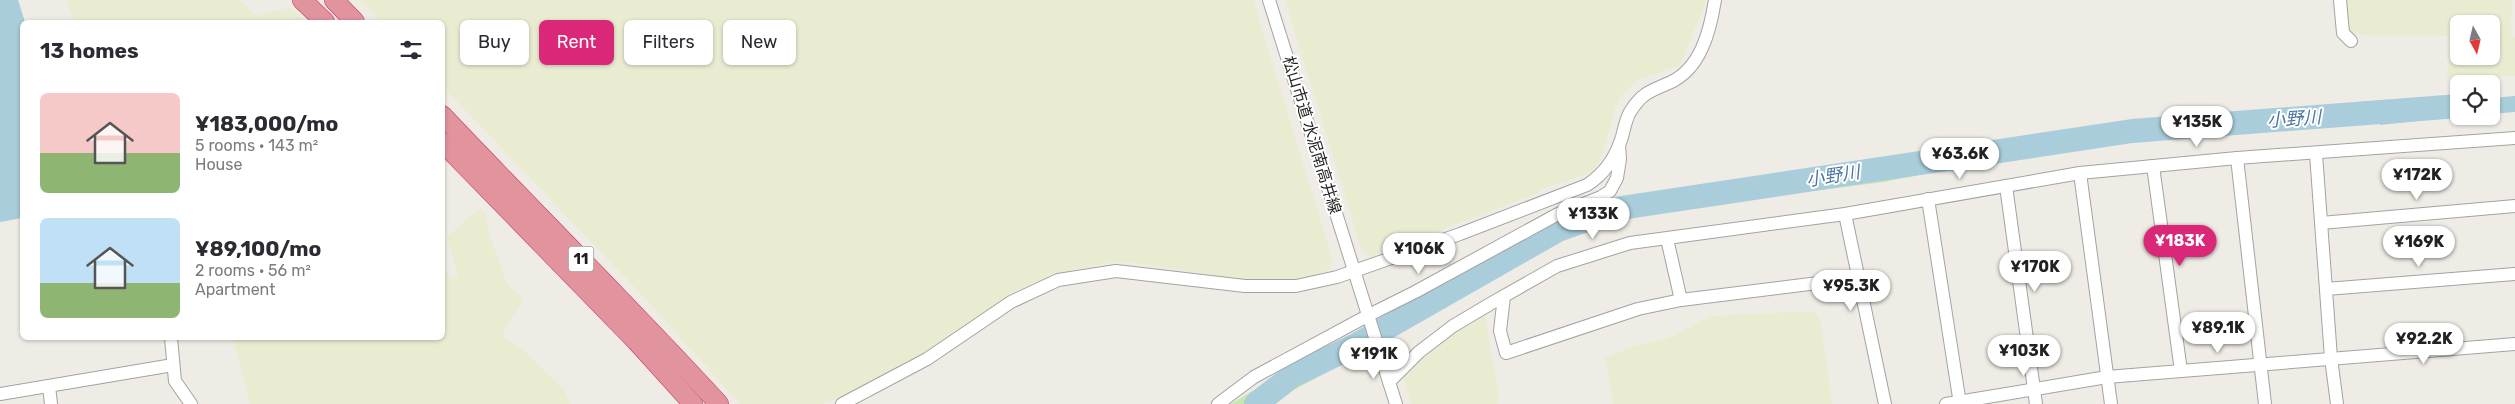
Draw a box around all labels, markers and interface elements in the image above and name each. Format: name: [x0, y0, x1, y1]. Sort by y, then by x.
north arrow: [2450, 15, 2500, 65]
map controls: [2450, 15, 2500, 125]
chip: Buy: [460, 20, 529, 65]
chip: Rent: [539, 20, 614, 65]
chip: Filters: [624, 20, 713, 65]
chip: New: [723, 20, 796, 65]
icon: filters: [397, 36, 425, 64]
text: 13 homes: [40, 38, 139, 63]
street label: 松山市道 水泥南高井線: [1279, 54, 1345, 216]
button: locate: [2450, 75, 2500, 125]
pin: ¥135K: [2162, 106, 2232, 148]
water label: 小野川: [2266, 106, 2324, 132]
text: ¥183,000/mo: [195, 111, 338, 136]
text: ¥135K: [2172, 112, 2222, 131]
icon: home: [80, 113, 140, 173]
text: 5 rooms · 143 m²: [195, 136, 318, 155]
pin: ¥63.6K: [1919, 138, 2001, 180]
text: ¥63.6K: [1931, 144, 1989, 163]
text: House: [195, 155, 242, 174]
pin: ¥172K: [2382, 158, 2452, 201]
water label: 小野川: [1805, 161, 1863, 191]
text: ¥172K: [2392, 165, 2442, 184]
pin: ¥133K: [1558, 198, 1628, 240]
text: ¥133K: [1568, 204, 1618, 223]
pin: ¥183K: [2145, 224, 2215, 267]
pin: ¥169K: [2384, 226, 2454, 268]
text: ¥183K: [2155, 231, 2205, 250]
pin: ¥106K: [1384, 232, 1454, 275]
text: ¥169K: [2394, 232, 2444, 251]
text: ¥89,100/mo: [195, 236, 321, 261]
icon: home: [80, 238, 140, 298]
text: ¥106K: [1394, 239, 1444, 258]
road number: 11: [568, 246, 594, 272]
pin: ¥170K: [2000, 250, 2070, 293]
text: ¥170K: [2010, 257, 2060, 276]
text: 2 rooms · 56 m²: [195, 261, 311, 280]
pin: ¥95.3K: [1810, 270, 1892, 312]
text: ¥95.3K: [1822, 276, 1880, 295]
text: Apartment: [195, 280, 275, 299]
pin: ¥89.1K: [2177, 312, 2259, 354]
text: ¥89.1K: [2191, 318, 2245, 337]
pin: ¥92.2K: [2383, 322, 2465, 365]
text: ¥92.2K: [2395, 329, 2453, 348]
pin: ¥103K: [1989, 334, 2059, 377]
pin: ¥191K: [1339, 338, 1409, 380]
text: ¥103K: [1998, 341, 2050, 360]
text: ¥191K: [1350, 344, 1398, 363]

